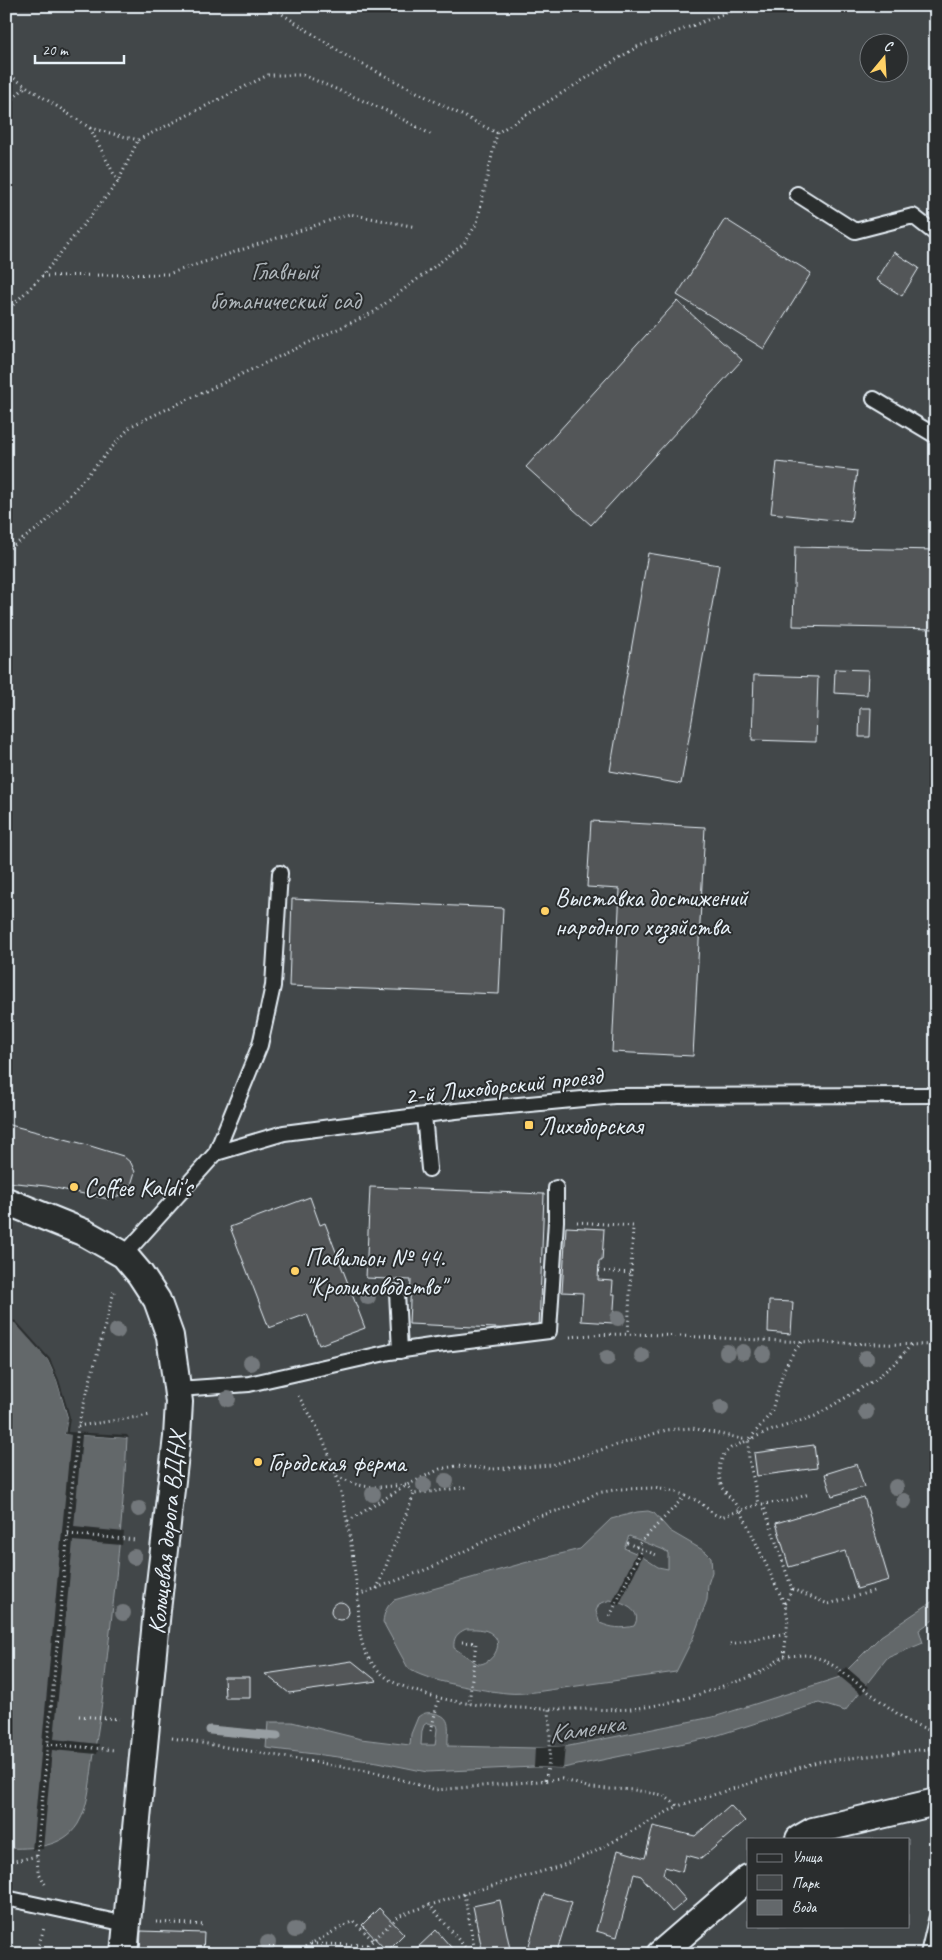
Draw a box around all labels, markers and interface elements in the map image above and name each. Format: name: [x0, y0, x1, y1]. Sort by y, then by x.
scale bar: [35, 32, 124, 64]
north arrow: [860, 32, 910, 82]
text: С: [882, 37, 896, 56]
text: 20 m: [42, 41, 69, 60]
park label: Главный ботанический сад: [210, 256, 362, 317]
place label: Выставка достижений народного хозяйства: [555, 882, 749, 944]
marker: Выставка достижений народного хозяйства: [539, 905, 551, 917]
street label: 2-й Лихоборский проезд: [403, 1059, 606, 1112]
place label: Лихоборская: [539, 1110, 645, 1142]
marker: Лихоборская: [523, 1119, 535, 1131]
place label: Coffee Kaldi's: [84, 1172, 195, 1204]
marker: Coffee Kaldi's: [68, 1181, 80, 1193]
place label: Павильон № 44. "Кролиководство": [305, 1242, 451, 1303]
marker: Павильон № 44. "Кролиководство": [289, 1265, 301, 1277]
street label: Кольцевая дорога ВДНХ: [140, 1426, 194, 1636]
place label: Городская ферма: [268, 1447, 408, 1479]
marker: Городская ферма: [252, 1456, 264, 1468]
water label: Каменка: [546, 1706, 629, 1751]
legend: [747, 1838, 910, 1928]
text: Улица: [792, 1848, 823, 1867]
text: Парк: [792, 1874, 820, 1893]
text: Вода: [792, 1898, 817, 1917]

